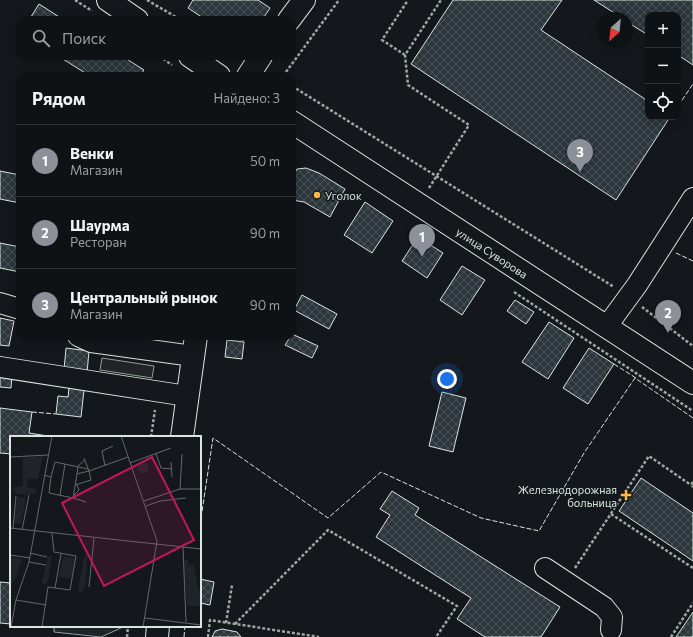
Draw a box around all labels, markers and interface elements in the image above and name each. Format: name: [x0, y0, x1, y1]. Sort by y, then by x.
north arrow: [597, 12, 633, 48]
map controls: [645, 12, 681, 120]
button: +: [645, 12, 681, 48]
search box: [16, 16, 296, 60]
icon: search: [30, 27, 52, 49]
text: Поиск: [62, 29, 106, 47]
button: −: [645, 48, 681, 84]
button: locate: [645, 84, 681, 120]
text: Рядом: [32, 88, 86, 109]
text: Найдено: 3: [213, 90, 280, 106]
pin: 3: [567, 139, 593, 172]
text: Венки: [70, 144, 114, 162]
text: 1: [42, 153, 48, 169]
text: 50 m: [250, 153, 280, 169]
text: Магазин: [70, 162, 123, 178]
place label: Уголок: [325, 189, 362, 202]
marker: Уголок: [312, 190, 322, 200]
text: Шаурма: [70, 216, 130, 234]
pin: 1: [409, 224, 435, 257]
street label: улица Суворова: [454, 224, 530, 280]
text: 2: [41, 225, 49, 241]
text: 90 m: [250, 225, 280, 241]
text: Ресторан: [70, 234, 127, 250]
text: Центральный рынок: [70, 288, 218, 306]
text: 3: [41, 297, 49, 313]
text: 90 m: [250, 297, 280, 313]
pin: 2: [655, 300, 681, 333]
text: Магазин: [70, 306, 123, 322]
your location: [437, 369, 457, 389]
inset map: [10, 436, 201, 627]
place label: Железнодорожная больница: [518, 483, 617, 509]
marker: Железнодорожная больница: [620, 489, 632, 501]

